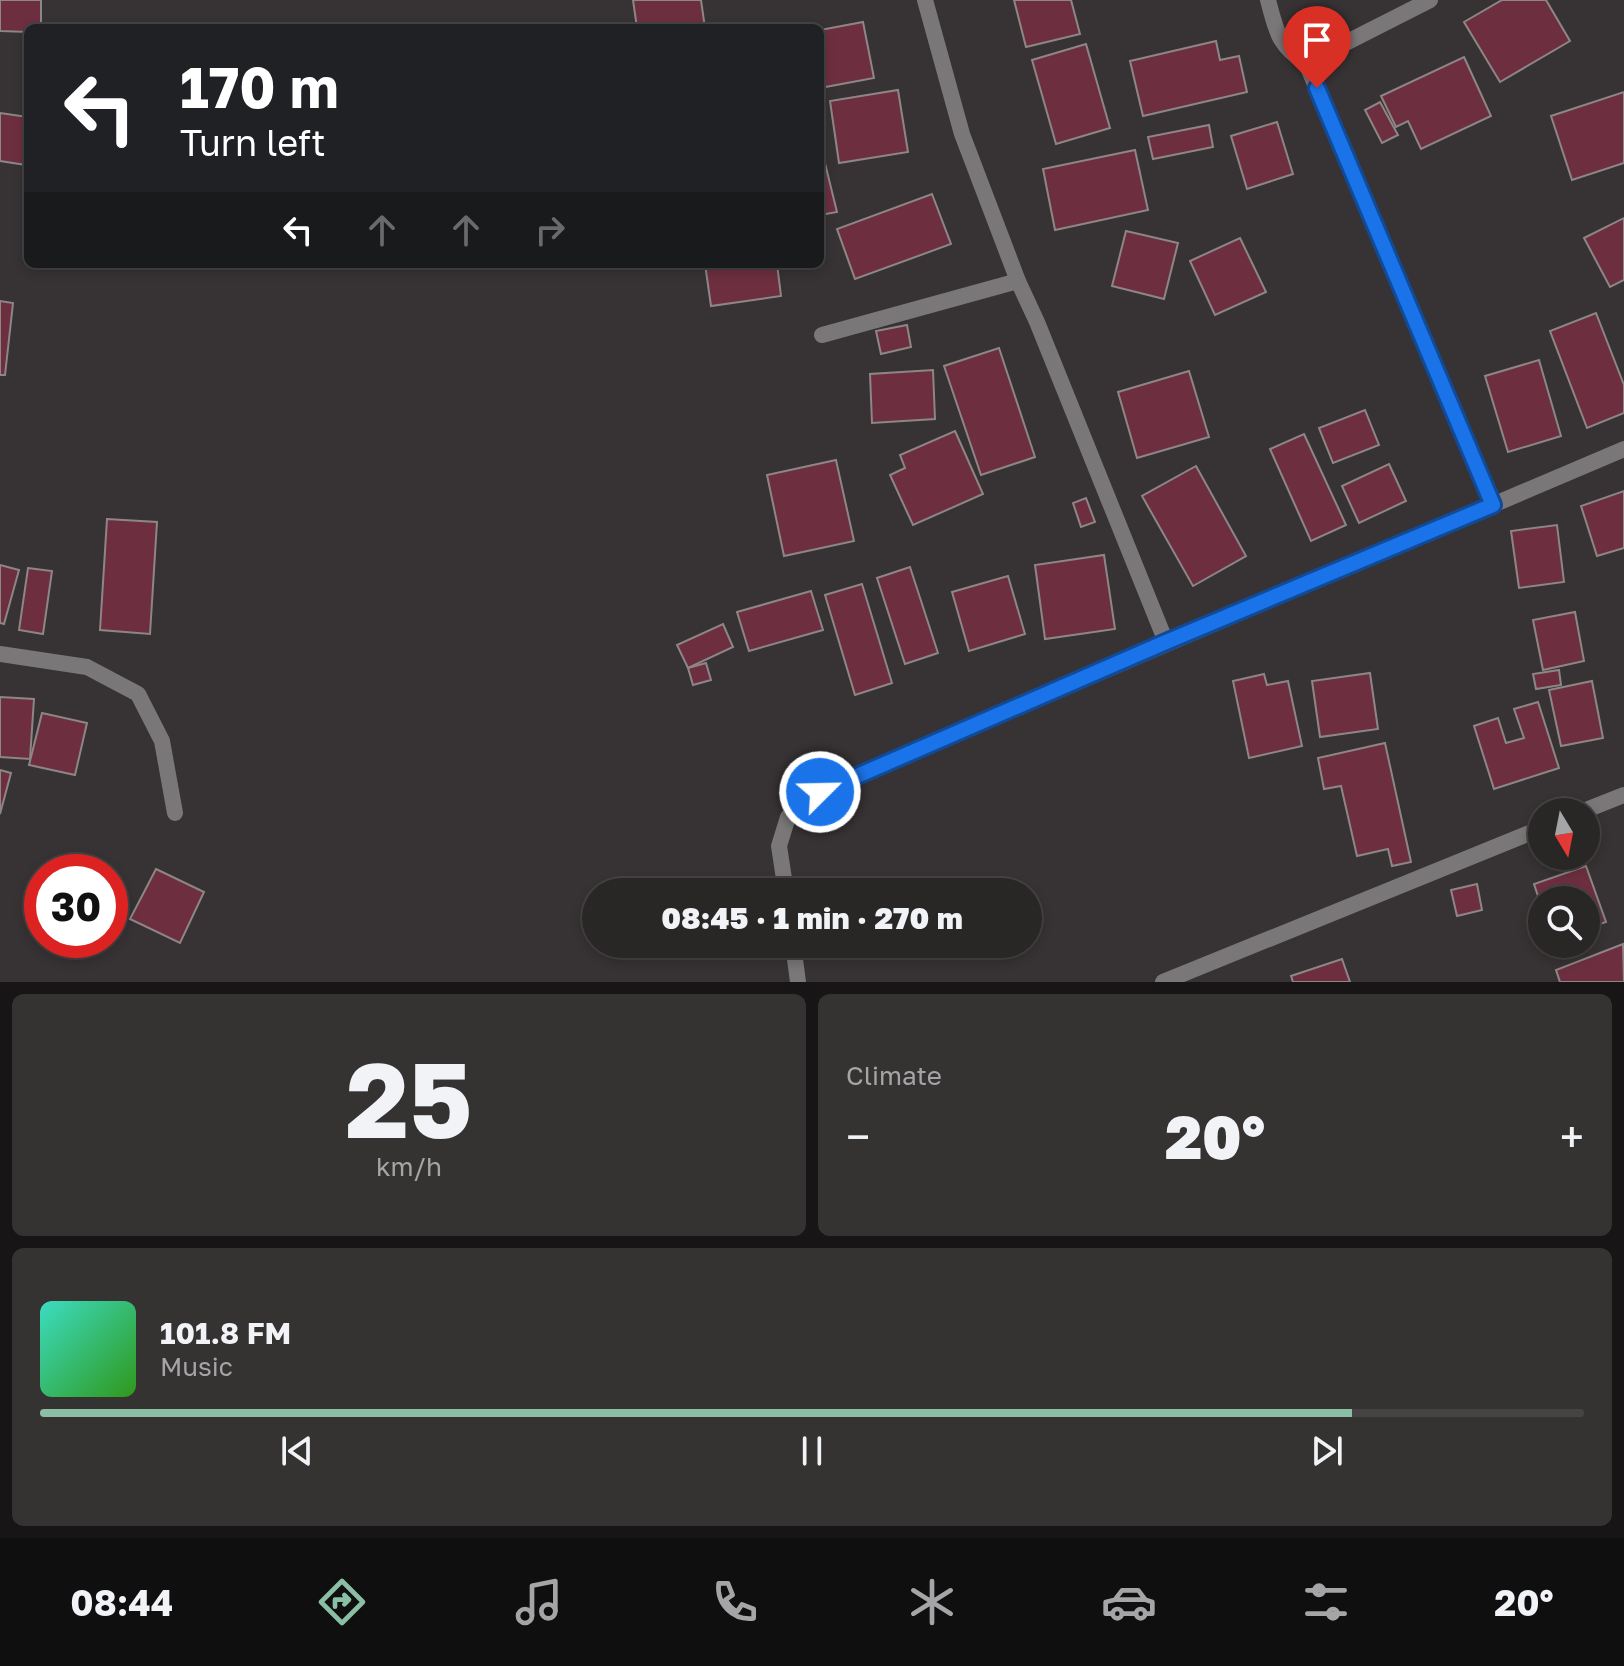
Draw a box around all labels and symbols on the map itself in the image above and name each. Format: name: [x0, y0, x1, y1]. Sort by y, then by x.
pin: [1283, 6, 1351, 88]
position arrow: [778, 750, 862, 834]
north arrow: [1528, 798, 1600, 870]
speed limit sign: 30: [24, 854, 128, 958]

